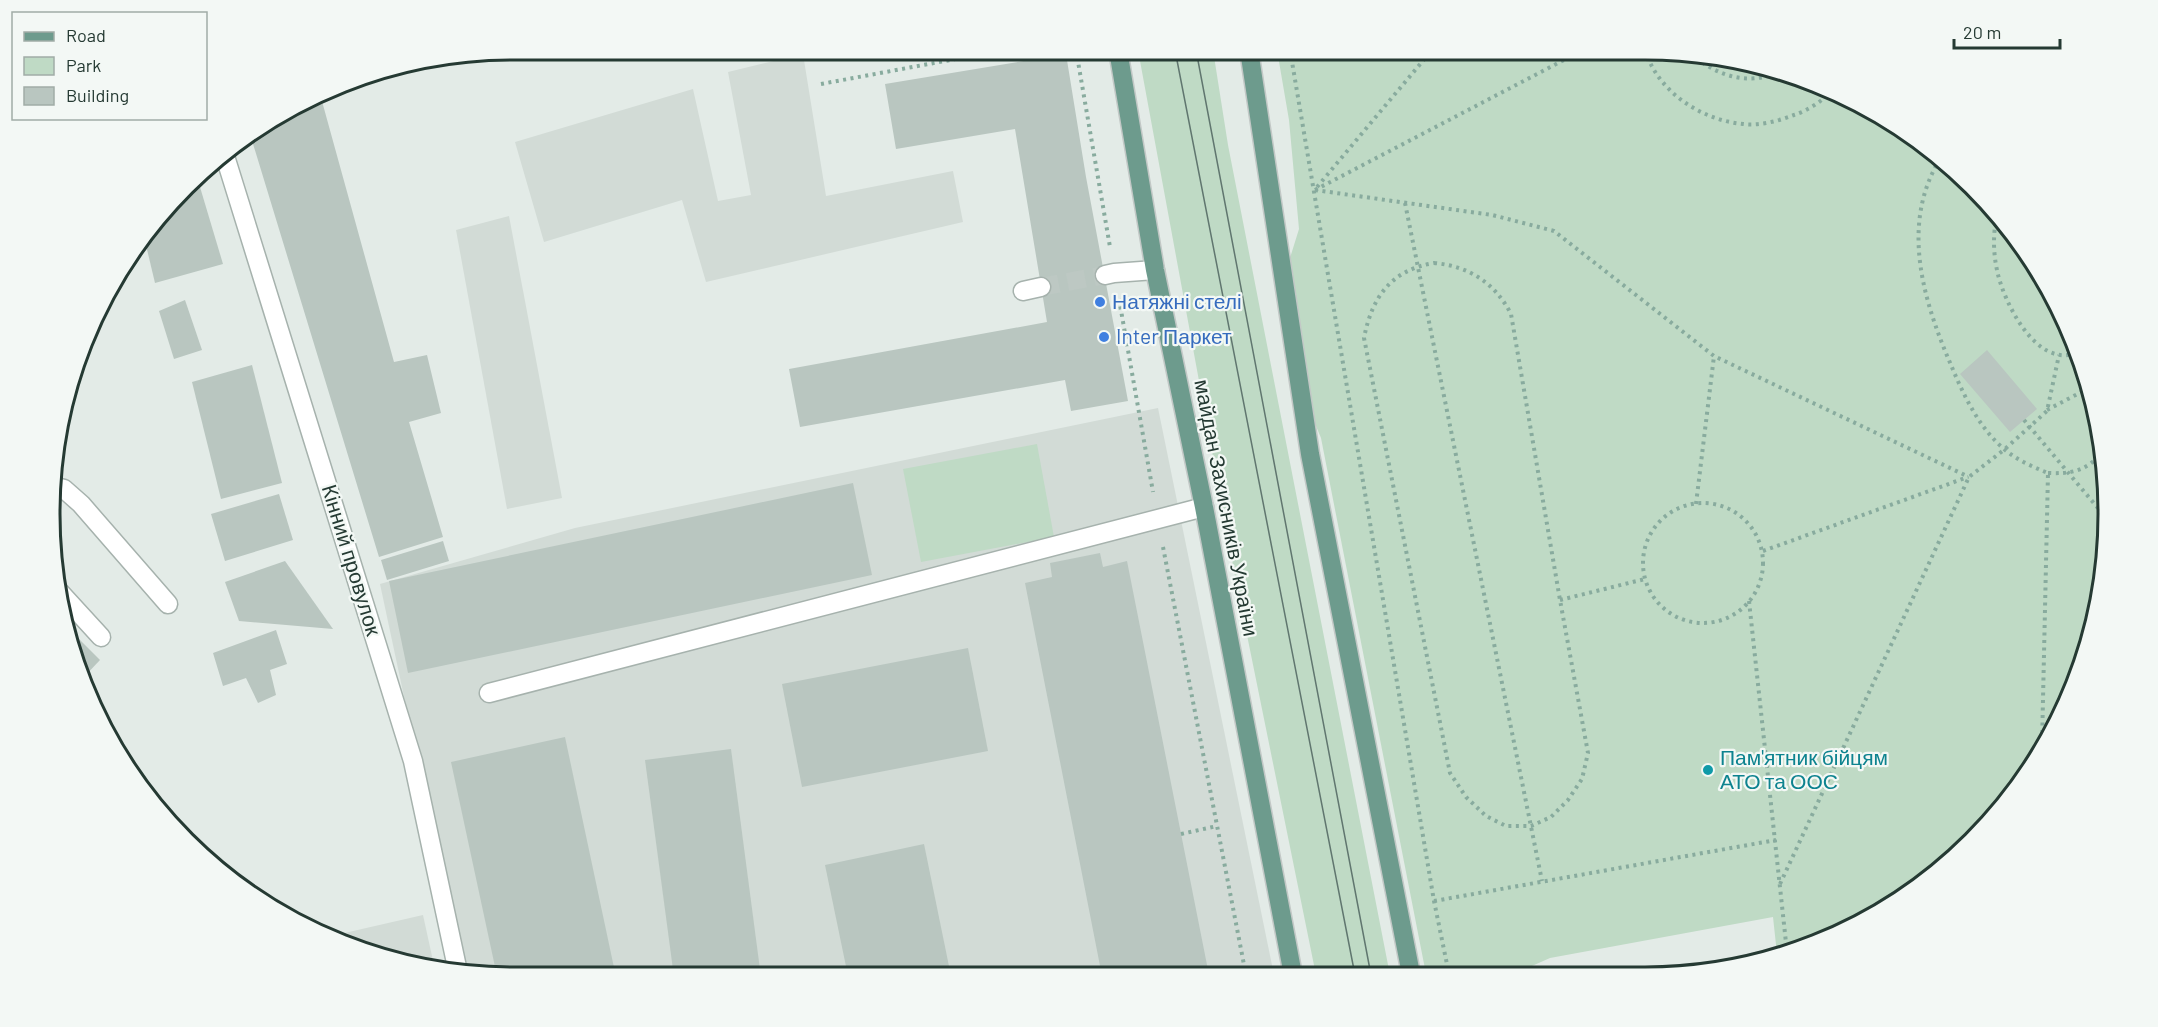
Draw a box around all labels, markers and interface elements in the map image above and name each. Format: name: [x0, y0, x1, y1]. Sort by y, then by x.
legend: [12, 12, 207, 120]
scale bar: [1954, 12, 2060, 50]
text: 20 m: [1963, 21, 2001, 43]
text: Road: [66, 24, 106, 46]
text: Park: [66, 54, 101, 76]
text: Building: [66, 84, 129, 106]
place label: Натяжні стелі: [1112, 288, 1242, 313]
marker: Натяжні стелі: [1093, 295, 1107, 309]
place label: Inter Паркет: [1116, 323, 1232, 348]
marker: Inter Паркет: [1097, 330, 1111, 344]
street label: майдан Захисників України: [1190, 377, 1265, 638]
street label: Кінний провулок: [318, 481, 388, 639]
place label: Пам'ятник бійцям АТО та ООС: [1720, 744, 1888, 793]
marker: Пам'ятник бійцям АТО та ООС: [1701, 763, 1715, 777]

